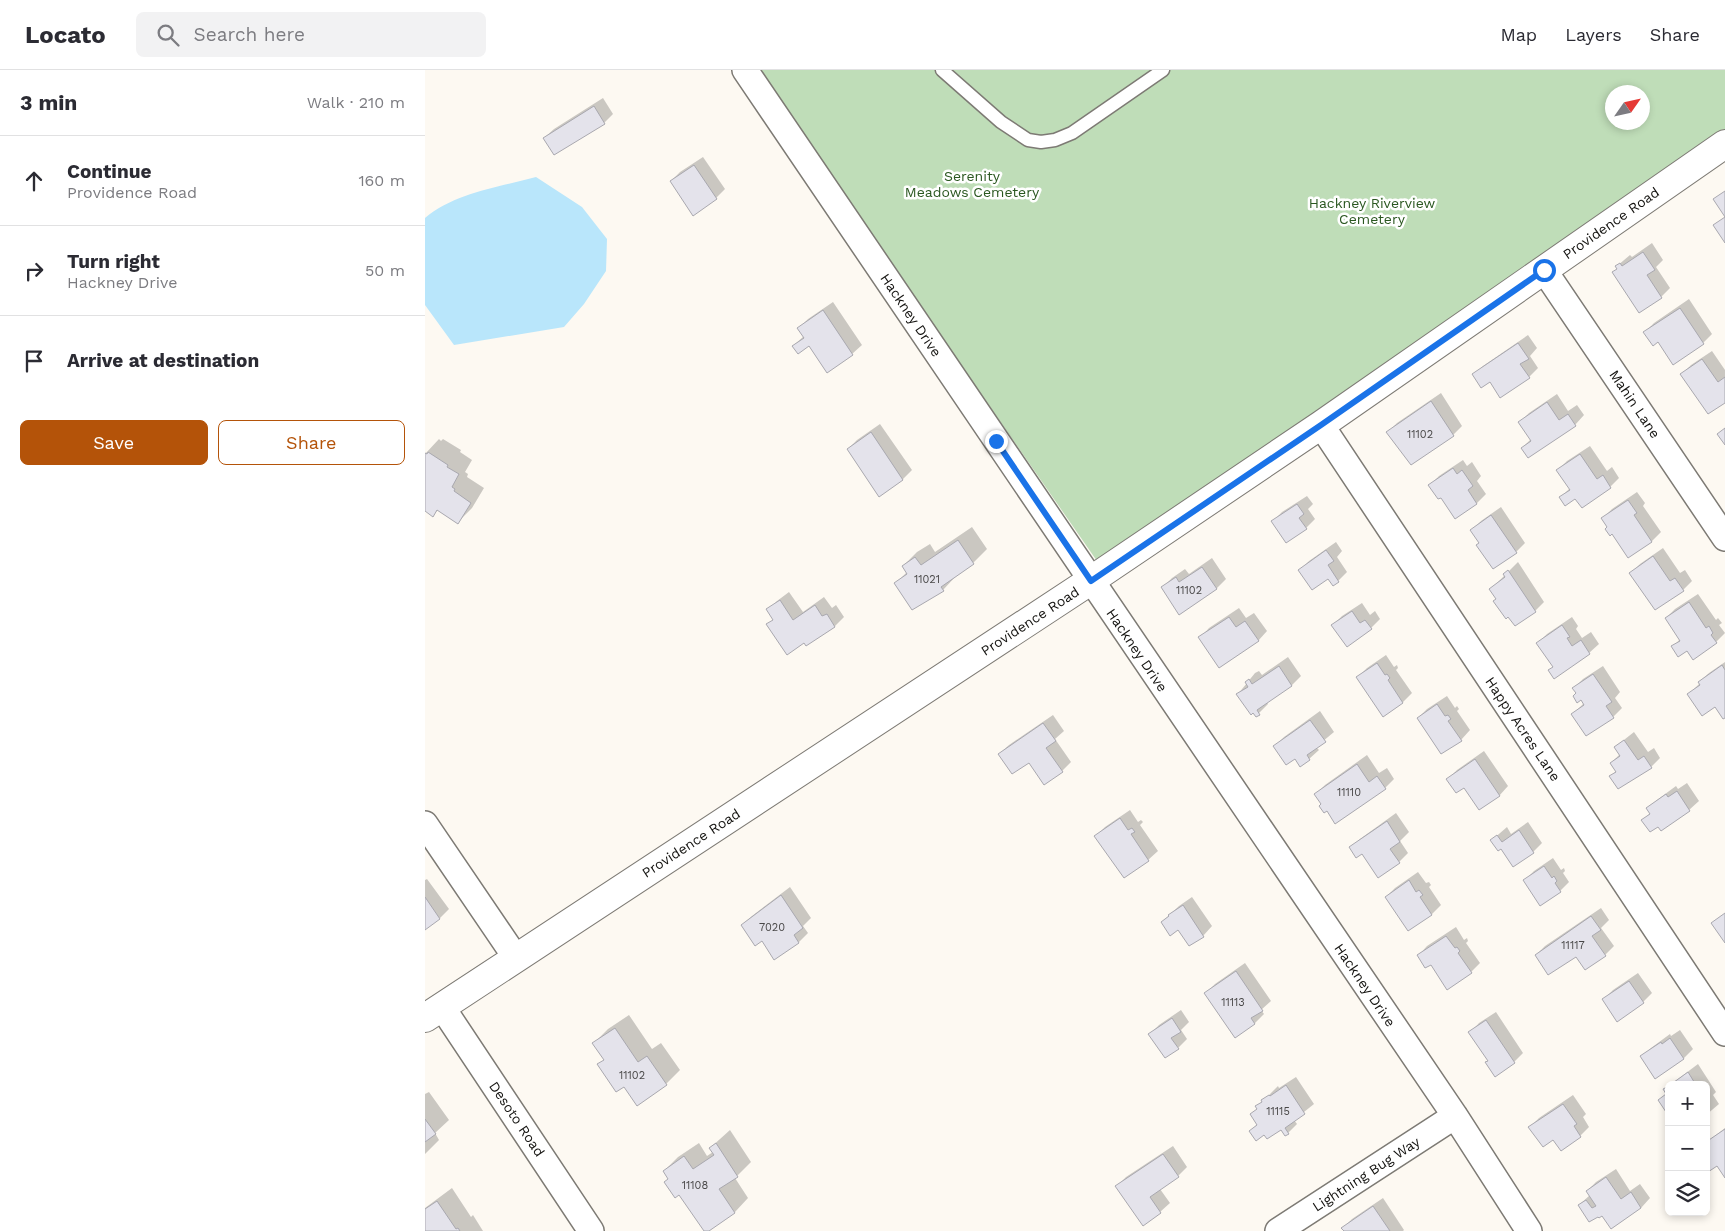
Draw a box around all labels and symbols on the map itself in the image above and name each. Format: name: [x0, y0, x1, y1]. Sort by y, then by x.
north arrow: [1605, 85, 1650, 130]
park label: Serenity Meadows Cemetery: [905, 168, 1040, 200]
street label: Providence Road: [1560, 184, 1662, 262]
park label: Hackney Riverview Cemetery: [1309, 195, 1436, 227]
route start: [1533, 259, 1556, 282]
street label: Hackney Drive: [877, 270, 945, 360]
street label: Mahin Lane: [1606, 367, 1664, 441]
house number: 11102: [1407, 428, 1433, 441]
route end: [985, 430, 1008, 453]
house number: 11021: [914, 573, 940, 586]
street label: Providence Road: [978, 583, 1082, 659]
house number: 11102: [1176, 584, 1202, 597]
street label: Hackney Drive: [1103, 605, 1171, 695]
street label: Happy Acres Lane: [1482, 674, 1564, 784]
house number: 11110: [1337, 786, 1361, 799]
street label: Providence Road: [639, 805, 743, 881]
house number: 7020: [759, 921, 785, 934]
house number: 11117: [1561, 939, 1585, 952]
street label: Hackney Drive: [1331, 940, 1399, 1030]
house number: 11113: [1221, 996, 1245, 1009]
house number: 11102: [619, 1069, 645, 1082]
street label: Desoto Road: [486, 1078, 548, 1160]
house number: 11115: [1266, 1105, 1290, 1118]
street label: Lightning Bug Way: [1309, 1133, 1423, 1215]
house number: 11108: [682, 1179, 708, 1192]

